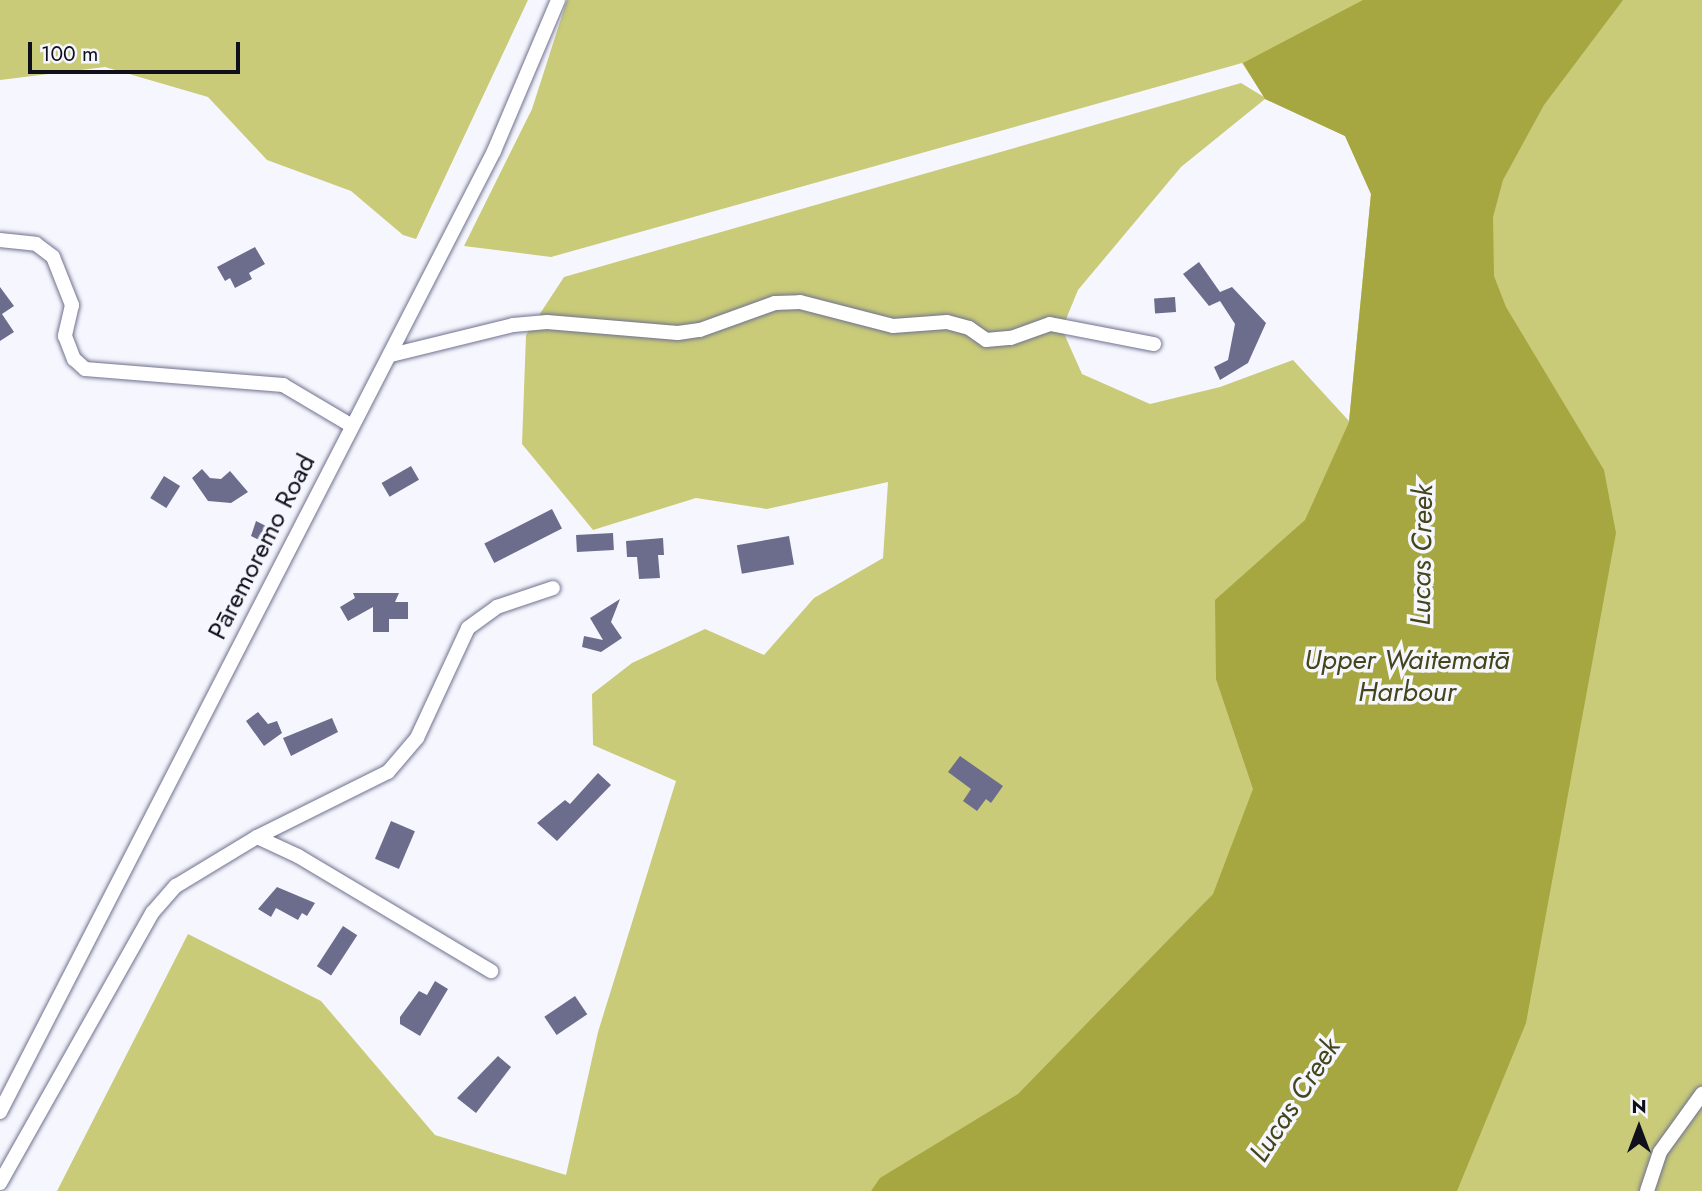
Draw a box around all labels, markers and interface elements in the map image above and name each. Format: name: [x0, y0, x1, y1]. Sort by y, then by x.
scale bar: [32, 28, 243, 72]
text: 100 m: [41, 39, 98, 69]
street label: Pāremoremo Road: [202, 449, 322, 645]
water label: Lucas Creek: [1404, 484, 1440, 626]
water label: Upper Waitematā Harbour: [1304, 643, 1510, 709]
water label: Lucas Creek: [1242, 1032, 1348, 1168]
north arrow: [1604, 1093, 1674, 1163]
text: N: [1631, 1093, 1647, 1120]

